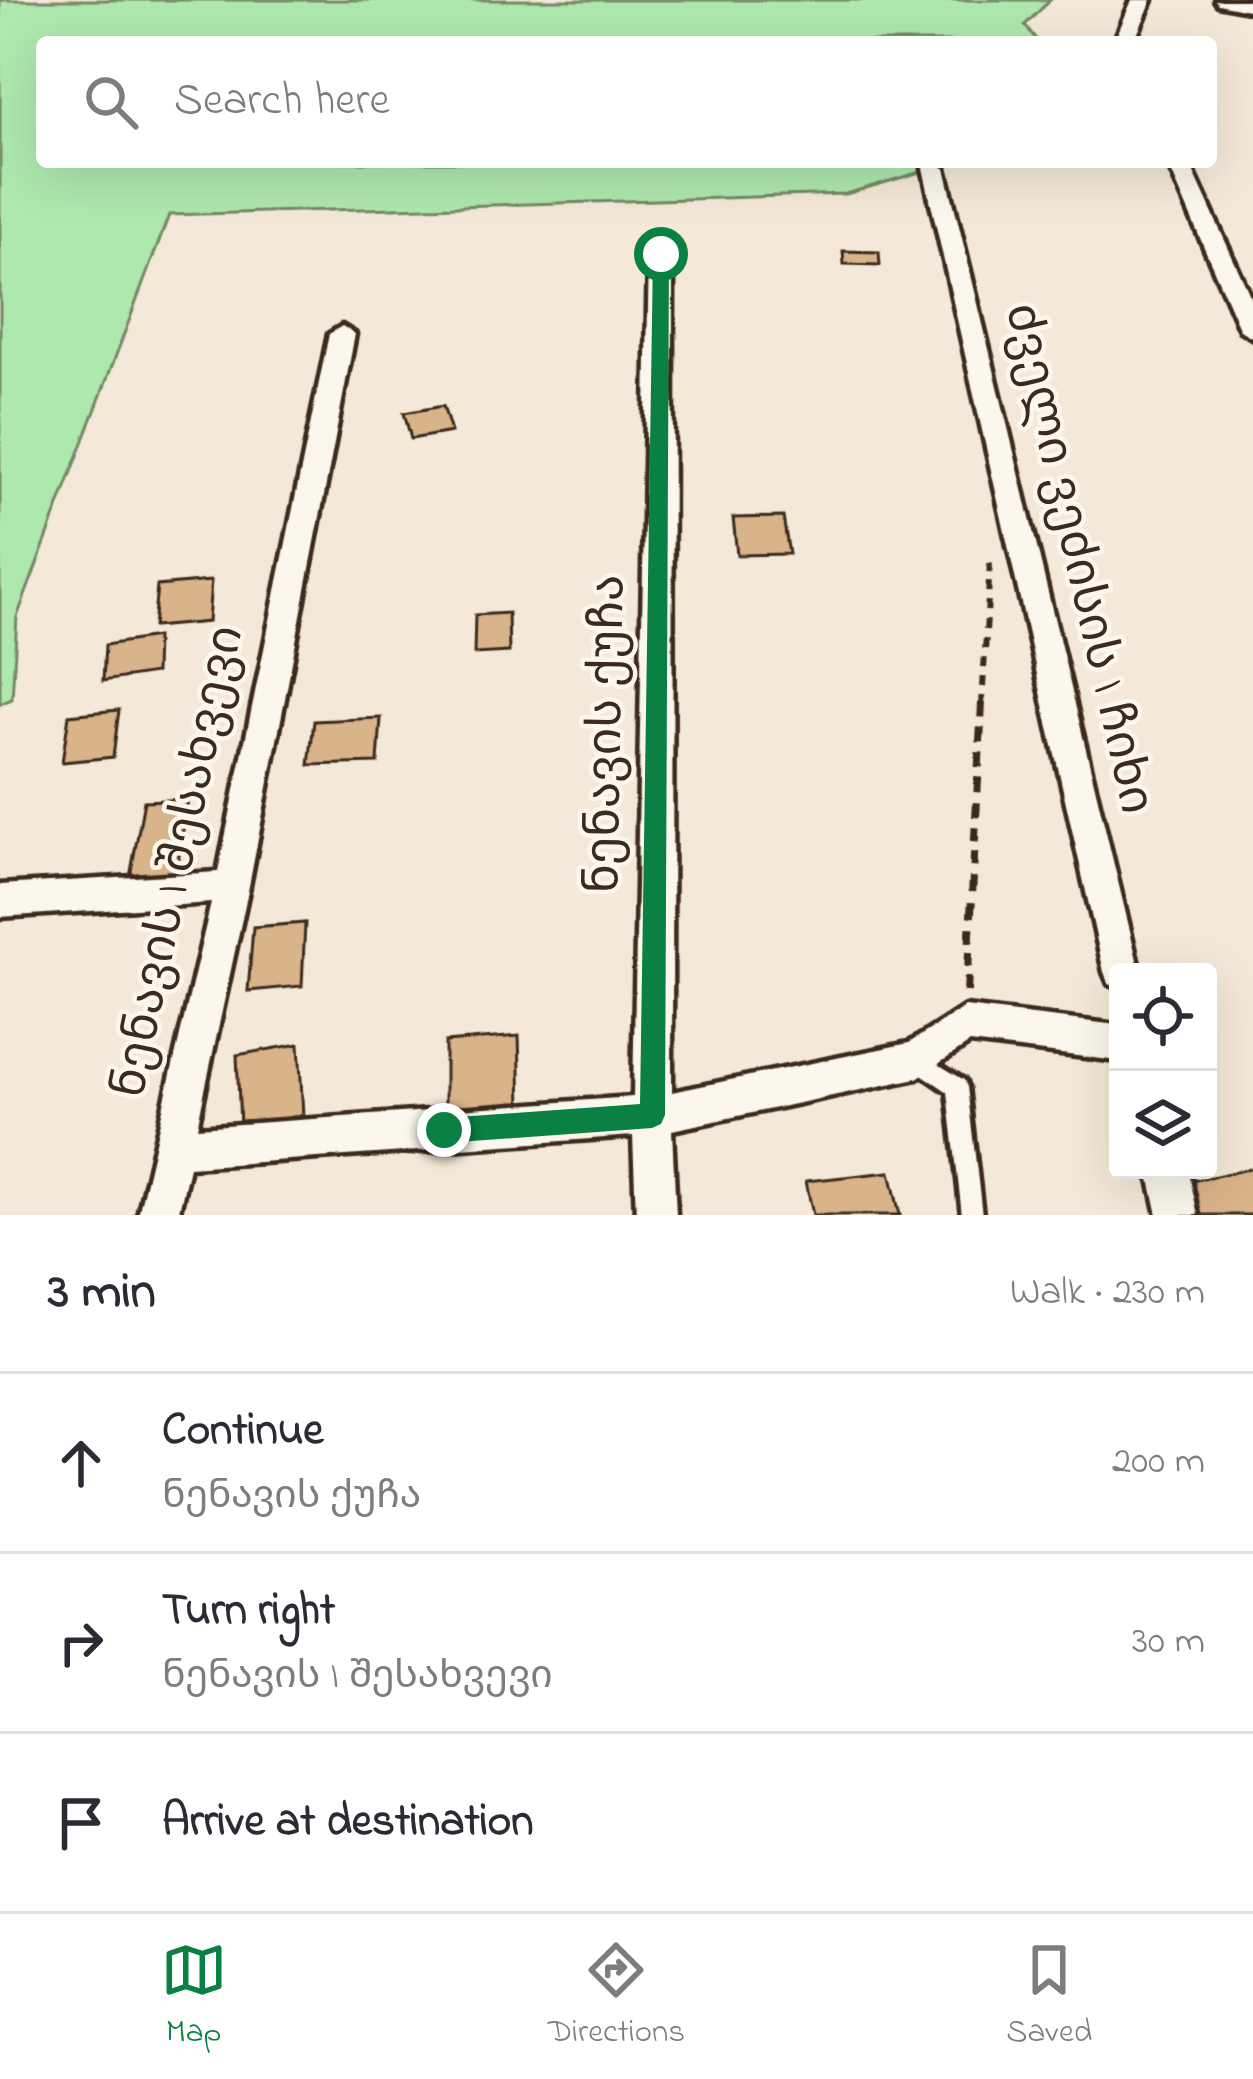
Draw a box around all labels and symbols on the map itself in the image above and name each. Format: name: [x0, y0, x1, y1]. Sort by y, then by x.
route start: [634, 227, 688, 281]
street label: ძველი ვეძისის I ჩიხი: [984, 297, 1170, 821]
street label: ნენავის ქუჩა: [570, 574, 646, 894]
street label: ნენავის I შესახვევი: [96, 620, 264, 1104]
route end: [417, 1103, 471, 1157]

